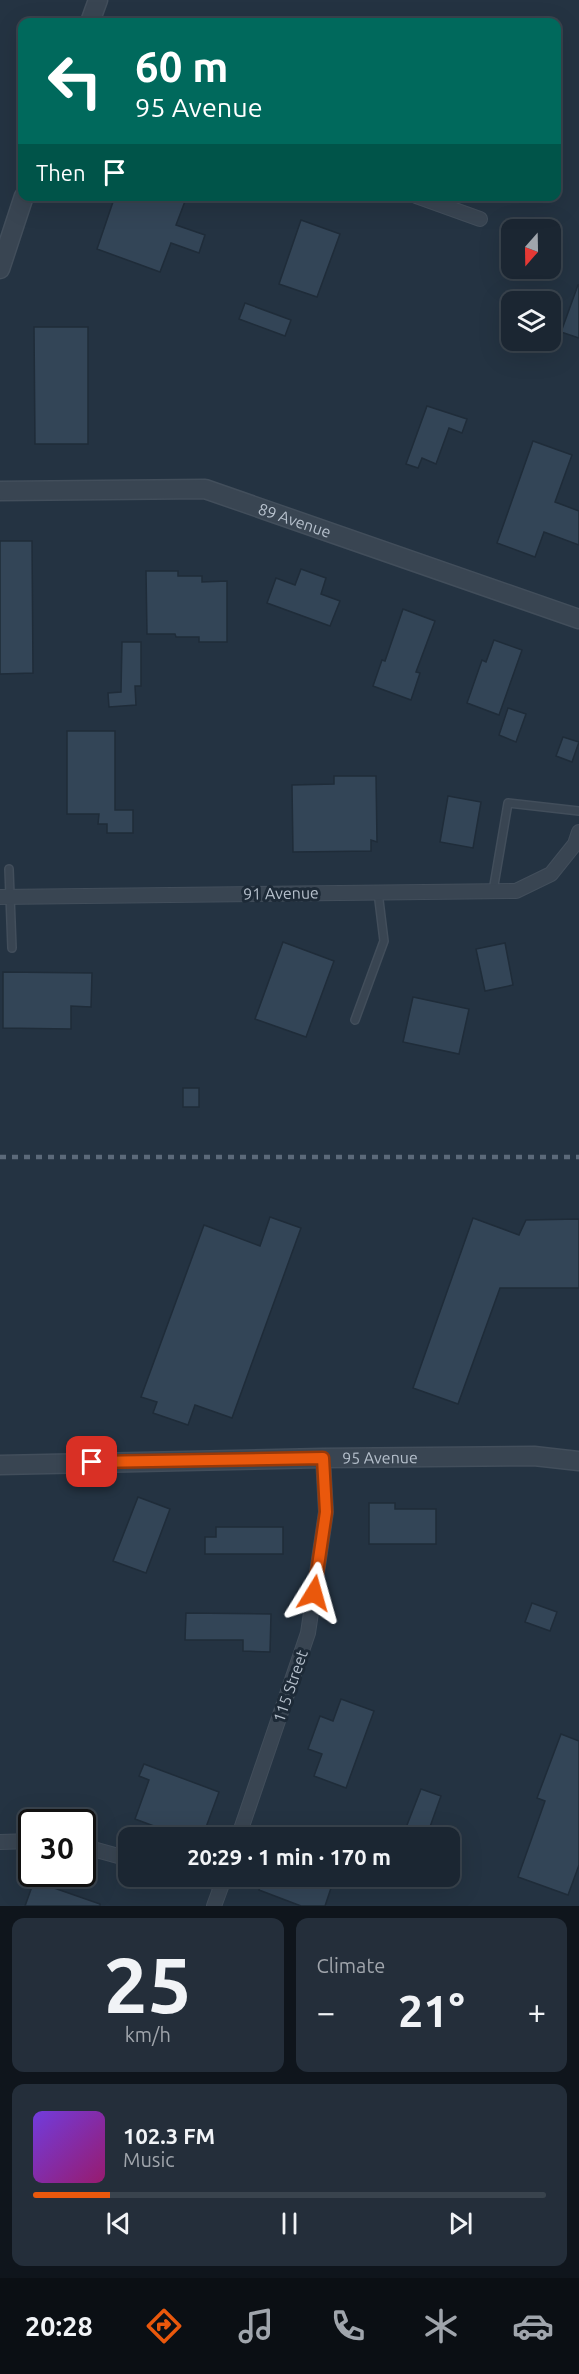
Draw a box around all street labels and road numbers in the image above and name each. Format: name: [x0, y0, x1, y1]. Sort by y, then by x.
street label: 89 Avenue: [256, 499, 333, 541]
street label: 91 Avenue: [243, 883, 319, 903]
street label: 95 Avenue: [342, 1448, 418, 1467]
street label: 115 Street: [269, 1647, 311, 1725]

